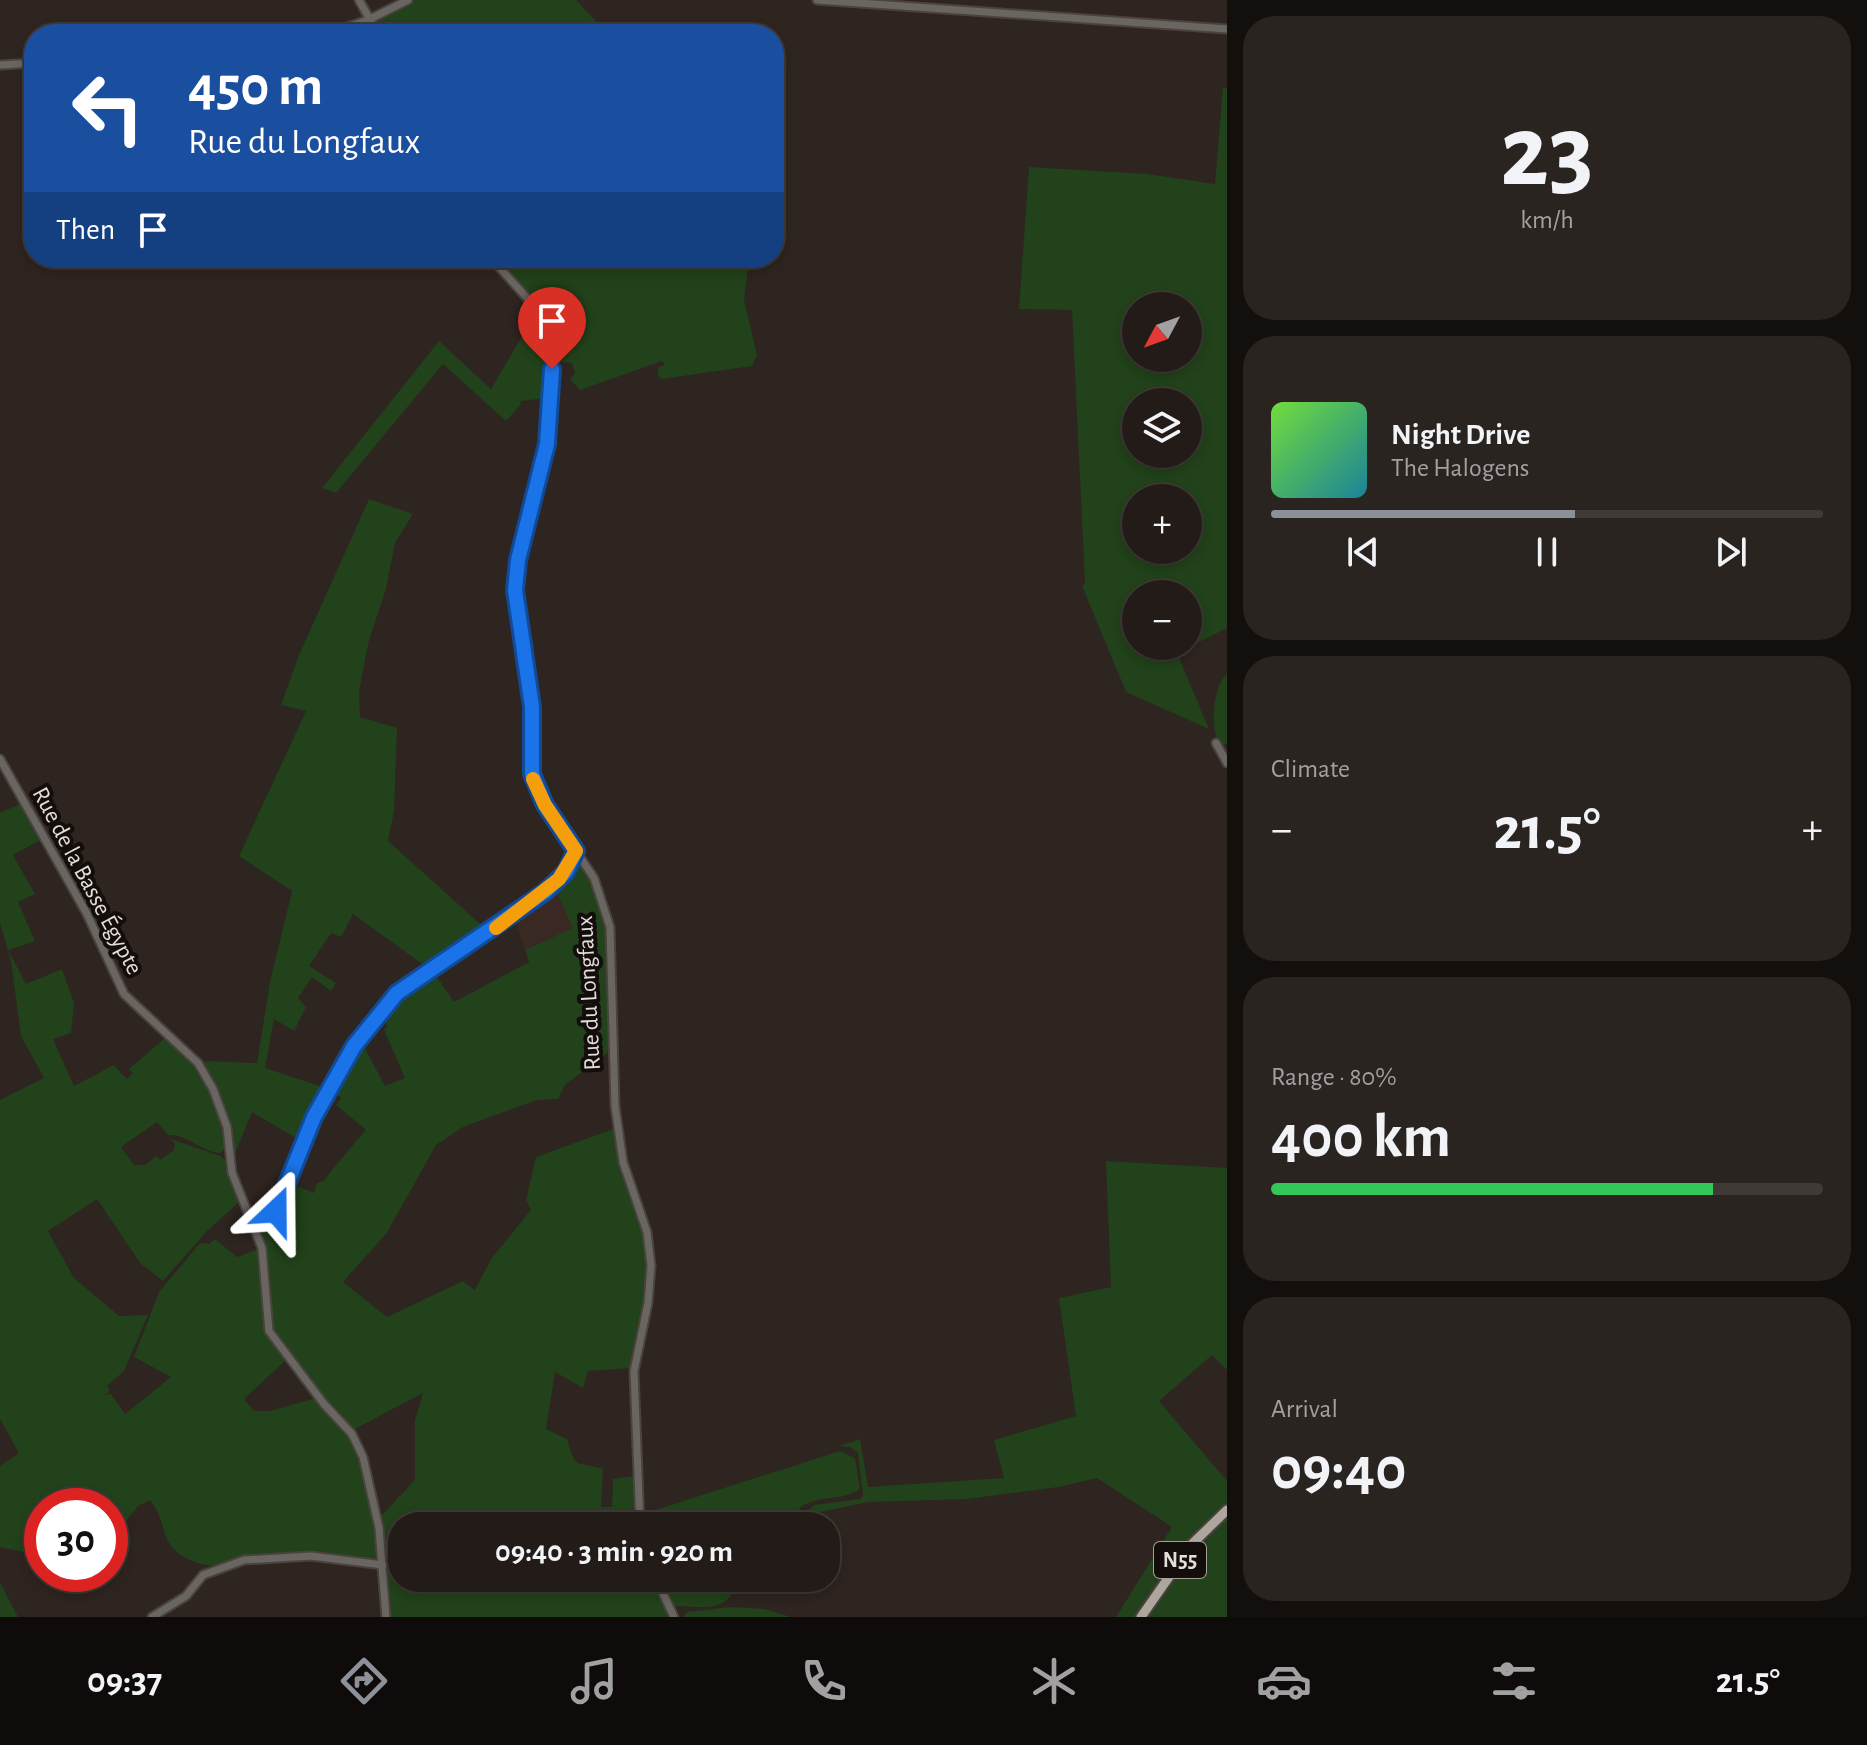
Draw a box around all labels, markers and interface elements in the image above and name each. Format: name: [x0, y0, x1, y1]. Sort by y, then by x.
icon: left: [56, 56, 160, 160]
text: 450 m: [188, 59, 323, 115]
text: 23: [1500, 101, 1594, 205]
text: Rue du Longfaux: [188, 124, 420, 160]
text: km/h: [1520, 207, 1574, 233]
icon: arrive: [131, 208, 175, 252]
text: Then: [56, 215, 115, 245]
pin: [518, 287, 586, 369]
north arrow: [1122, 292, 1202, 372]
map controls: [1122, 292, 1202, 660]
icon: arrive: [530, 299, 574, 343]
button: layers: [1122, 388, 1202, 468]
text: Night Drive: [1391, 420, 1530, 450]
text: The Halogens: [1391, 455, 1529, 481]
button: +: [1122, 484, 1202, 564]
icon: previous: [1341, 530, 1385, 574]
icon: pause: [1525, 530, 1569, 574]
icon: next: [1709, 530, 1753, 574]
button: −: [1122, 580, 1202, 660]
text: Climate: [1271, 756, 1350, 782]
street label: Rue de la Basse Égypte: [27, 782, 148, 979]
text: 21.5°: [1493, 800, 1601, 860]
text: −: [1271, 808, 1292, 852]
text: +: [1802, 808, 1823, 852]
street label: Rue du Longfaux: [573, 915, 605, 1071]
text: Range · 80%: [1271, 1064, 1397, 1090]
text: 400 km: [1271, 1108, 1451, 1168]
position arrow: [234, 1169, 318, 1253]
text: Arrival: [1271, 1396, 1338, 1422]
text: 09:40: [1271, 1440, 1406, 1500]
speed limit sign: 30: [24, 1488, 128, 1592]
text: 09:40 · 3 min · 920 m: [495, 1537, 733, 1567]
road number: N55: [1154, 1542, 1206, 1578]
icon: directions: [336, 1653, 392, 1709]
icon: music: [566, 1653, 622, 1709]
icon: phone: [796, 1653, 852, 1709]
icon: climate: [1026, 1653, 1082, 1709]
icon: car: [1256, 1653, 1312, 1709]
icon: filters: [1486, 1653, 1542, 1709]
text: 09:37: [87, 1663, 162, 1699]
text: 21.5°: [1716, 1663, 1780, 1699]

